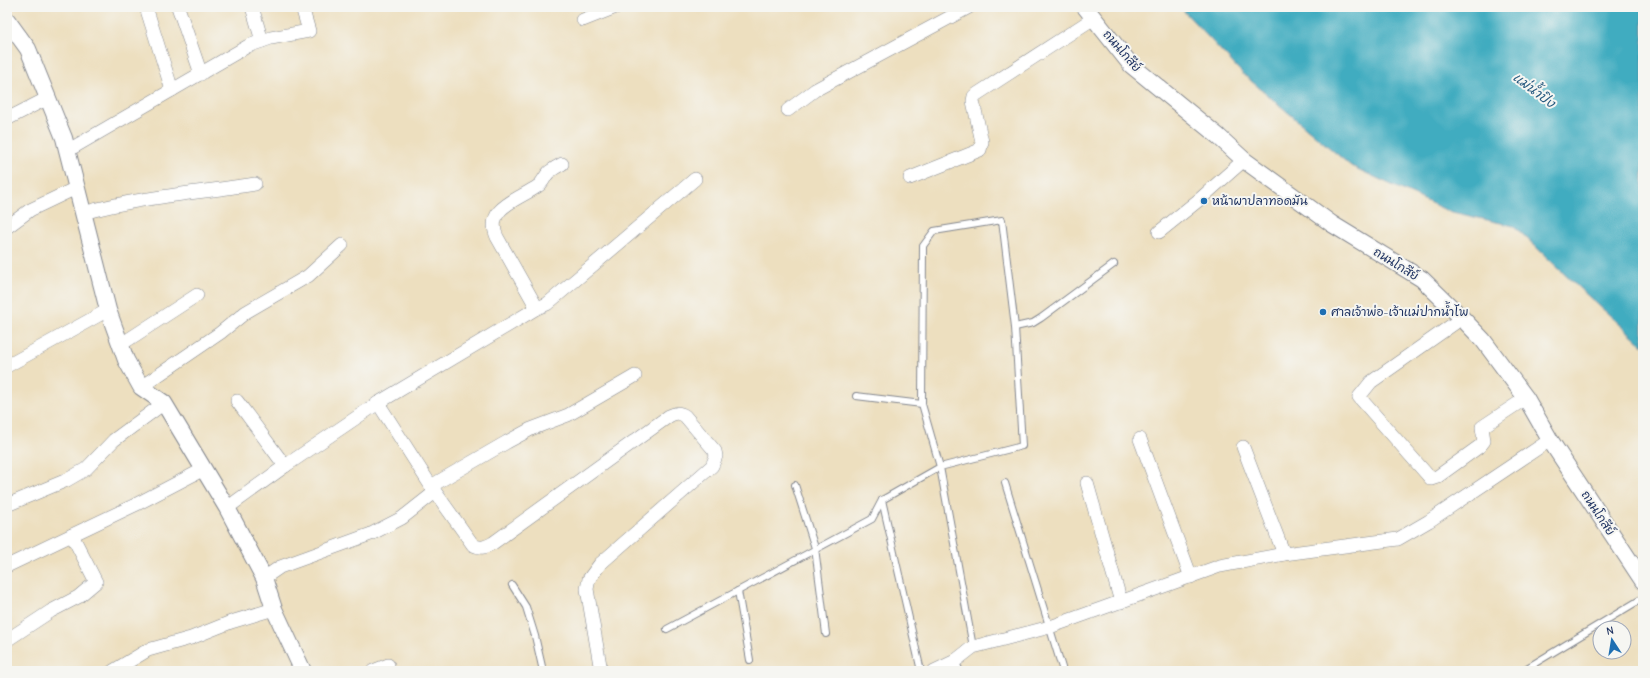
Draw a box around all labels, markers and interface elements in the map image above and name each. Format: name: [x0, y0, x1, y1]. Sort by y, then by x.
street label: ถนนโกสีย์: [1100, 27, 1145, 75]
water label: แม่น้ำปิง: [1510, 65, 1562, 111]
place label: หน้าผาปลาทอดมัน: [1212, 194, 1308, 208]
marker: หน้าผาปลาทอดมัน: [1199, 196, 1209, 206]
street label: ถนนโกสีย์: [1371, 244, 1422, 283]
place label: ศาลเจ้าพ่อ-เจ้าแม่ปากน้ำโพ: [1331, 301, 1468, 319]
marker: ศาลเจ้าพ่อ-เจ้าแม่ปากน้ำโพ: [1318, 307, 1328, 317]
street label: ถนนโกสีย์: [1578, 488, 1618, 538]
north arrow: [1592, 620, 1632, 660]
text: N: [1605, 624, 1615, 638]

